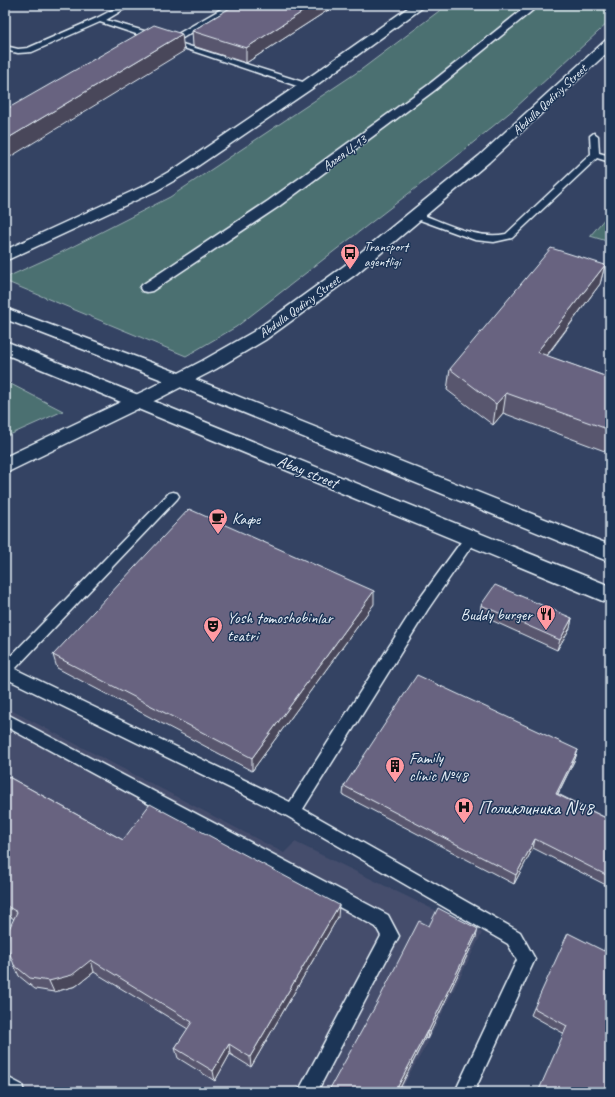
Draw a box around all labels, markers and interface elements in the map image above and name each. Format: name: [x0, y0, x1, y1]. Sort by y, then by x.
street label: Abdulla Qodiriy Street: [509, 60, 592, 138]
street label: Аллея Ц-13: [319, 131, 371, 174]
place label: Transport agentligi: [364, 239, 410, 270]
bus stop icon: Transport agentligi: [339, 242, 361, 270]
street label: Abdulla Qodiriy Street: [256, 271, 345, 342]
street label: Abay street: [274, 451, 343, 494]
cafe icon: Кафе: [207, 507, 229, 535]
place label: Кафе: [232, 509, 262, 529]
restaurant icon: Buddy burger: [535, 603, 557, 631]
place label: Buddy burger: [461, 605, 534, 625]
place label: Yosh tomoshobinlar teatri: [227, 608, 335, 646]
theatre icon: Yosh tomoshobinlar teatri: [202, 615, 224, 643]
place label: Family clinic №48: [409, 748, 470, 786]
building icon: Family clinic №48: [384, 755, 406, 783]
hospital icon: Поликлиника N48: [453, 796, 475, 824]
place label: Поликлиника N48: [478, 796, 596, 820]

